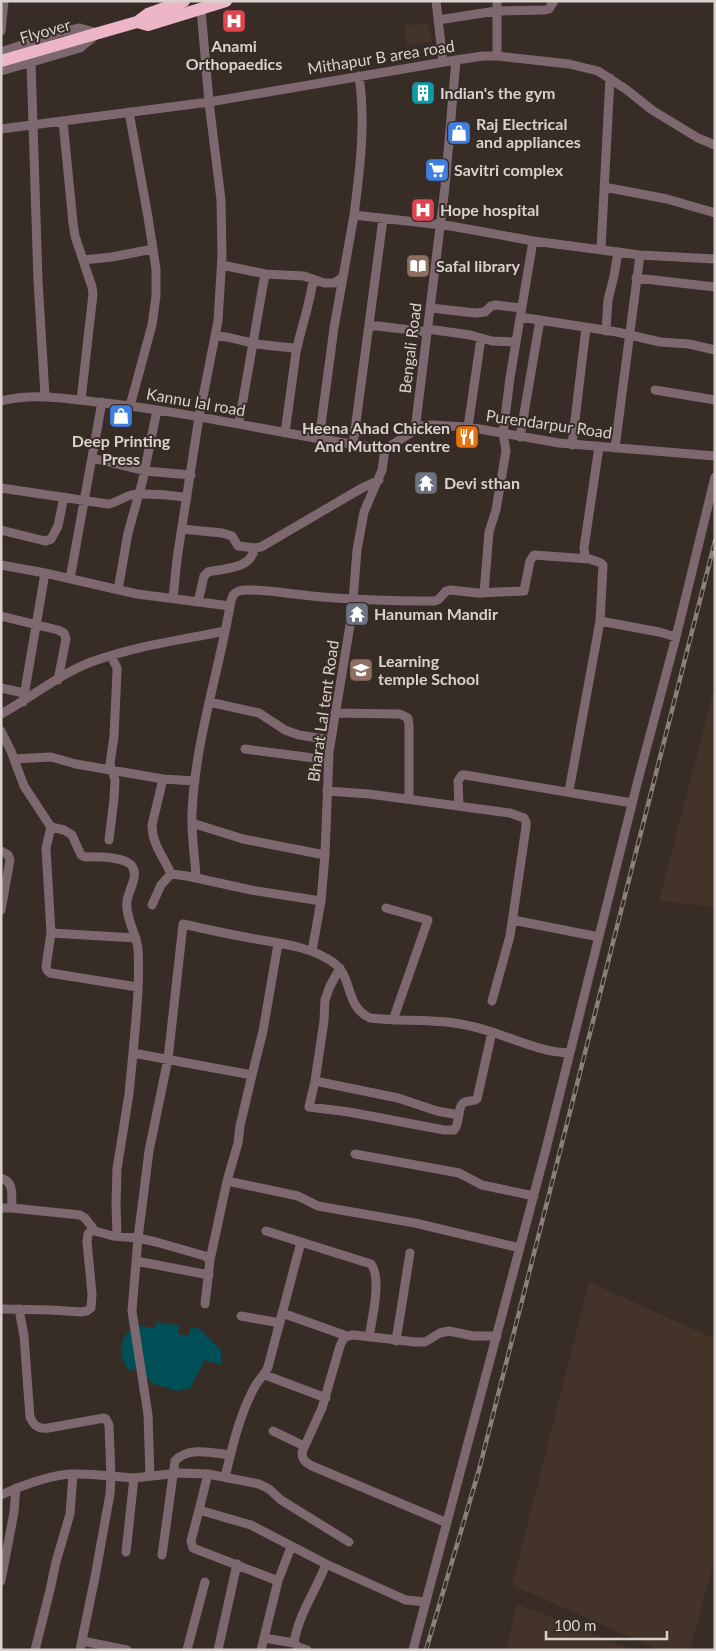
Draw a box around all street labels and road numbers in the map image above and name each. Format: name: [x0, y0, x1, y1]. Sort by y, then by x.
street label: Flyover: [17, 14, 73, 47]
street label: Mithapur B area road: [306, 36, 456, 78]
street label: Bengali Road: [395, 302, 424, 394]
street label: Kannu lal road: [145, 383, 247, 420]
street label: Purendarpur Road: [485, 405, 613, 442]
street label: Bharat Lal tent Road: [303, 639, 342, 783]

